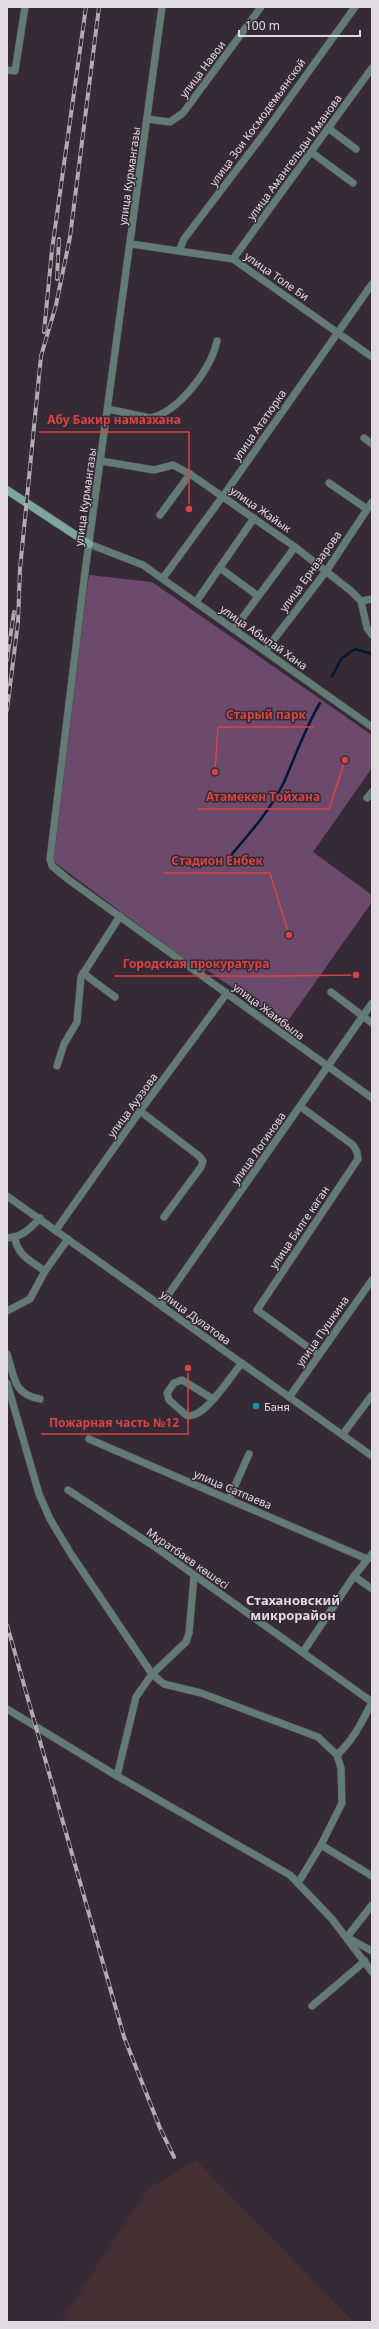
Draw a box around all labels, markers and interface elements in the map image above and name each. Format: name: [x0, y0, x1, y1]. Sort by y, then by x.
scale bar: [239, 12, 360, 38]
text: 100 m: [245, 17, 280, 34]
street label: улица Навои: [176, 37, 228, 101]
street label: улица Зои Космодемьянской: [206, 55, 308, 189]
street label: улица Амангельды Иманова: [243, 91, 345, 223]
street label: улица Курмангазы: [115, 126, 143, 226]
street label: улица Толе Би: [242, 248, 312, 304]
street label: улица Ататюрка: [229, 386, 289, 464]
callout: Абу Бакир намазхана: [39, 408, 189, 432]
text: Абу Бакир намазхана: [47, 411, 181, 428]
street label: улица Курмангазы: [71, 447, 99, 547]
street label: улица Жайык: [228, 482, 295, 536]
street label: улица Ерназарова: [275, 527, 345, 615]
street label: улица Абылай Хана: [217, 601, 311, 673]
callout: Старый парк: [218, 703, 314, 727]
text: Старый парк: [226, 706, 307, 723]
callout: Атамекен Тойхана: [198, 785, 329, 809]
text: Атамекен Тойхана: [206, 788, 320, 805]
callout: Стадион Енбек: [163, 849, 270, 873]
text: Стадион Енбек: [171, 852, 263, 869]
callout: Городская прокуратура: [114, 952, 277, 976]
text: Городская прокуратура: [123, 955, 269, 972]
street label: улица Жамбыла: [230, 979, 308, 1043]
street label: улица Ауэзова: [104, 1070, 160, 1140]
street label: улица Логинова: [227, 1109, 289, 1187]
street label: улица Билге каган: [266, 1183, 332, 1271]
street label: улица Дулатова: [158, 1286, 234, 1348]
street label: улица Пушкина: [292, 1293, 352, 1369]
place label: Баня: [264, 1399, 290, 1414]
marker: Баня: [251, 1401, 261, 1411]
callout: Пожарная часть №12: [41, 1410, 188, 1434]
text: Пожарная часть №12: [49, 1414, 179, 1431]
street label: улица Сатпаева: [192, 1466, 274, 1512]
street label: Мұратбаев көшесі: [144, 1524, 232, 1592]
district label: Стахановский микрорайон: [246, 1591, 340, 1624]

